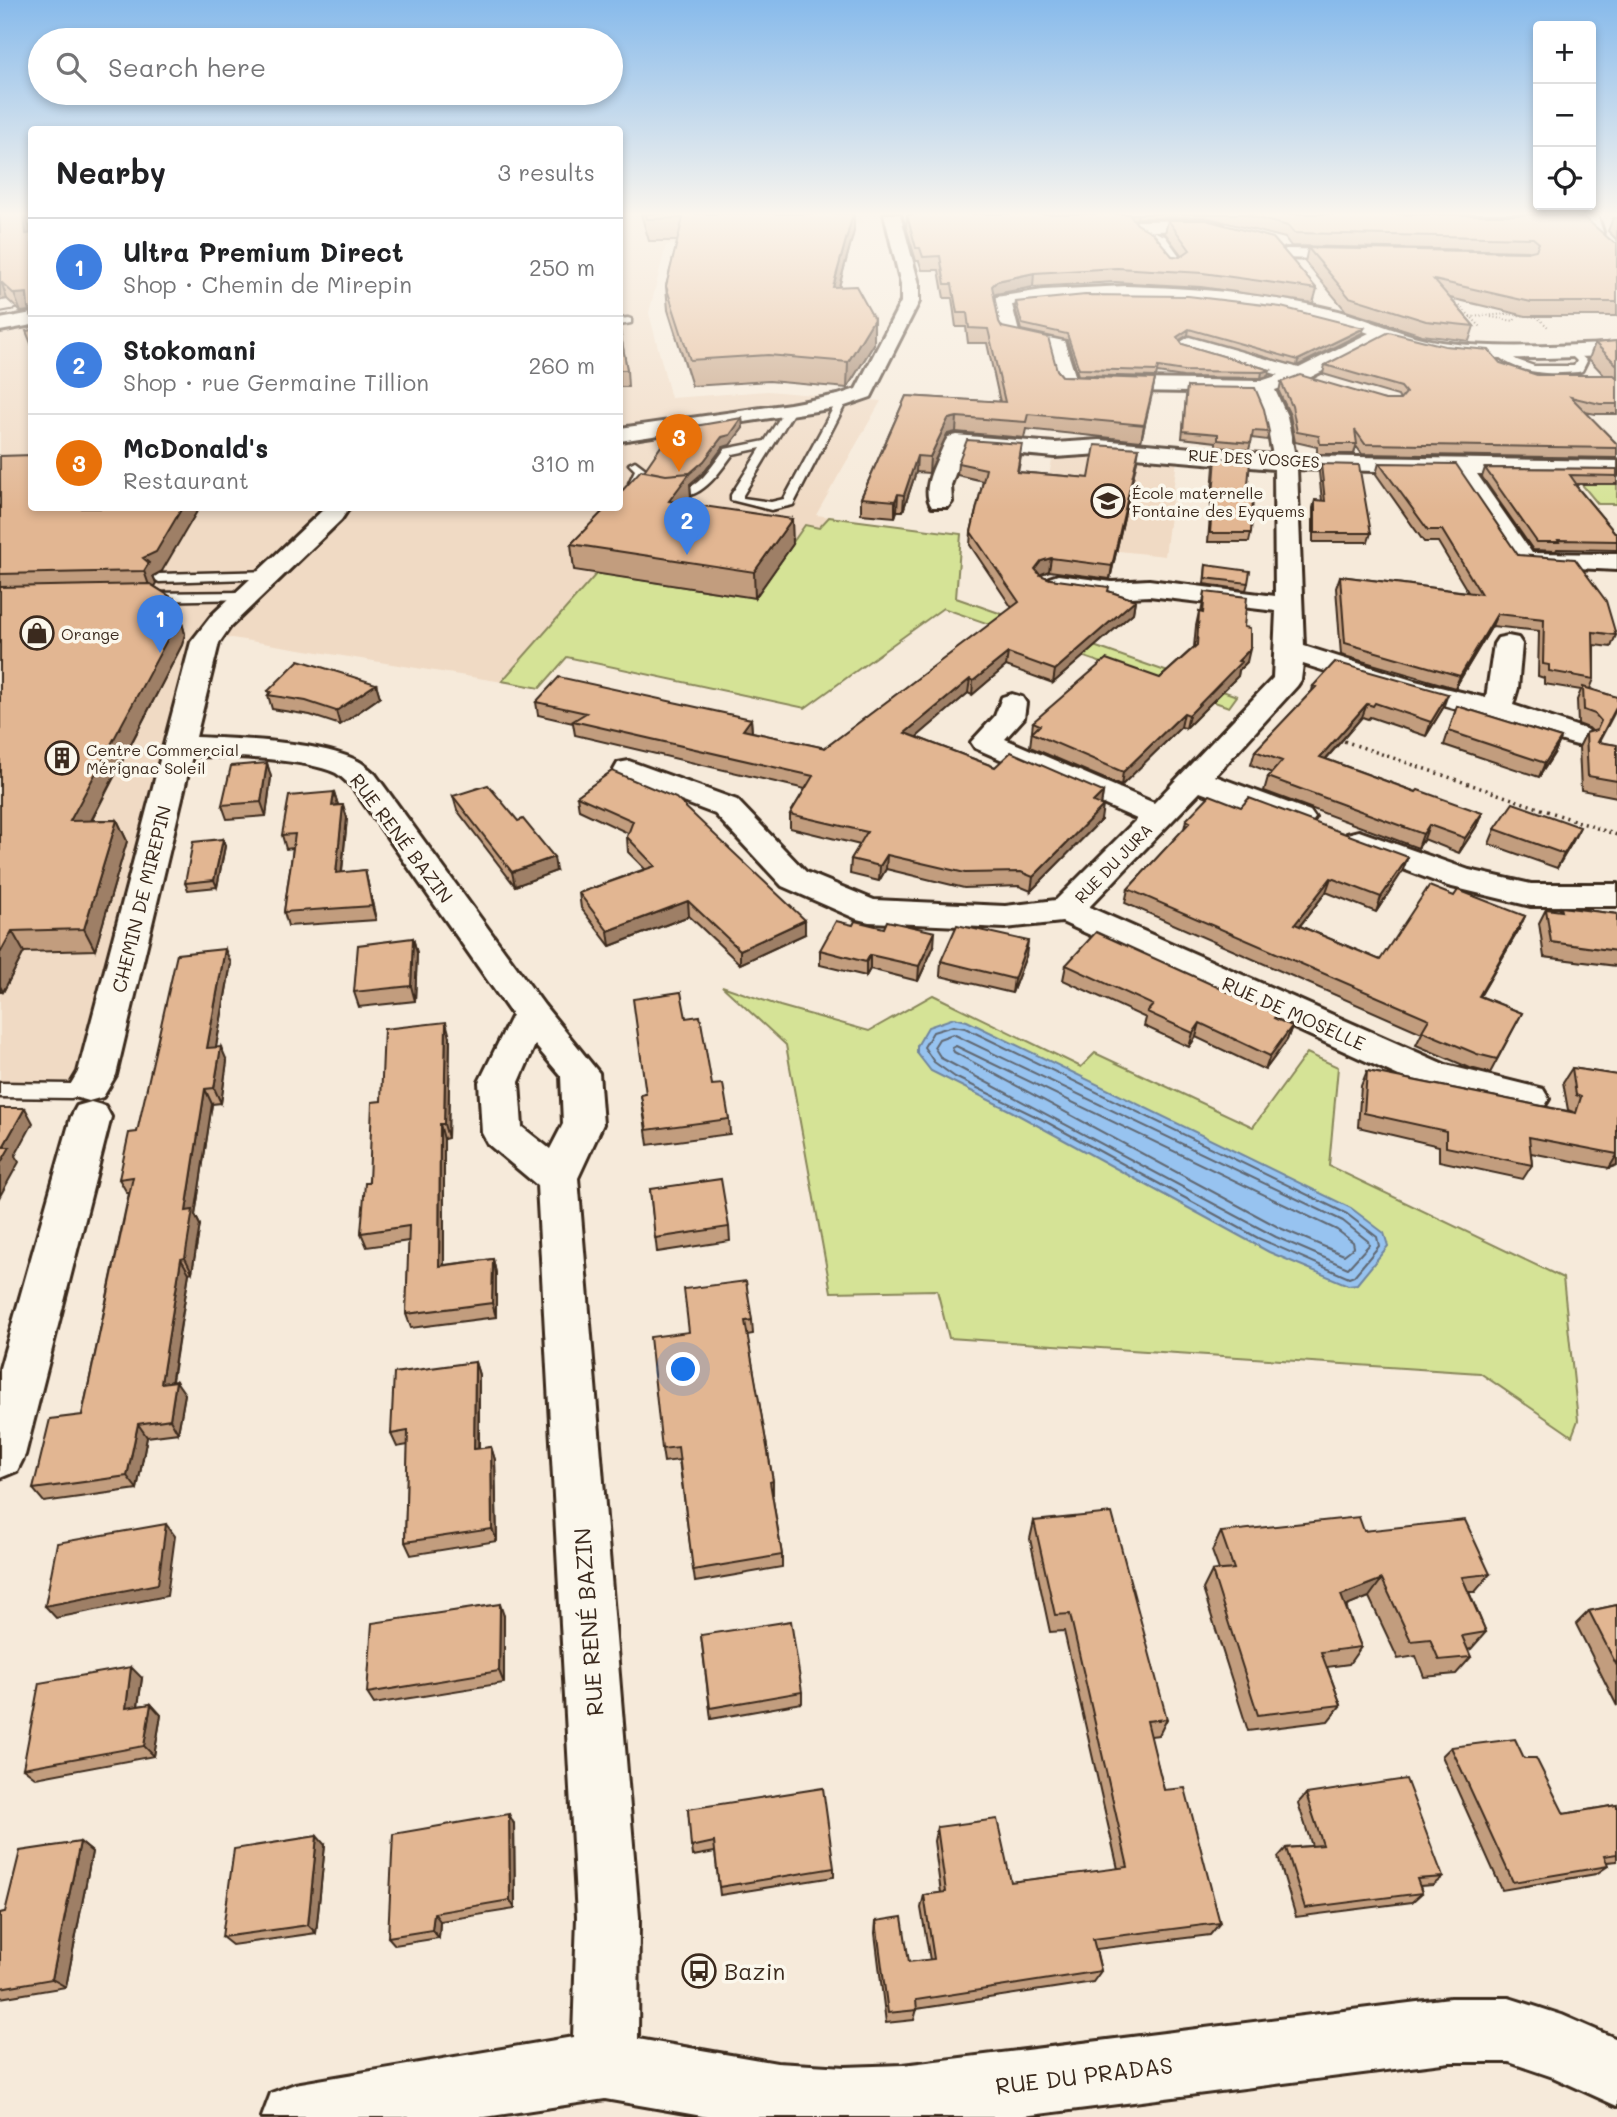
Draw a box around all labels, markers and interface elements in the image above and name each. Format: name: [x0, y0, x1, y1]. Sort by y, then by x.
map controls: [1533, 21, 1596, 210]
button: +: [1533, 21, 1596, 84]
search box: [28, 28, 623, 105]
icon: search: [52, 48, 90, 86]
text: Search here: [108, 50, 266, 84]
button: −: [1533, 84, 1596, 147]
button: locate: [1533, 147, 1596, 210]
text: Nearby: [56, 152, 166, 192]
text: 3 results: [498, 157, 595, 187]
text: Ultra Premium Direct: [123, 235, 403, 269]
text: 1: [74, 252, 84, 282]
text: 250 m: [529, 252, 595, 282]
text: Shop · Chemin de Mirepin: [123, 269, 412, 299]
text: Stokomani: [123, 333, 257, 367]
text: 2: [73, 350, 85, 380]
text: 260 m: [528, 350, 595, 380]
text: Shop · rue Germaine Tillion: [123, 367, 429, 397]
pin: 3: [656, 414, 702, 472]
text: McDonald's: [123, 431, 268, 465]
street label: RUE DES VOSGES: [1188, 444, 1320, 472]
text: 3: [72, 448, 86, 478]
text: 310 m: [531, 448, 595, 478]
text: Restaurant: [123, 465, 249, 495]
school or university icon: École maternelle Fontaine des Eyquems: [1089, 482, 1127, 520]
place label: École maternelle Fontaine des Eyquems: [1132, 482, 1305, 521]
pin: 2: [664, 497, 710, 555]
pin: 1: [137, 595, 183, 653]
shop icon: Orange: [18, 614, 56, 652]
place label: Orange: [61, 623, 120, 644]
building icon: Centre Commercial Mérignac Soleil: [43, 739, 81, 777]
place label: Centre Commercial Mérignac Soleil: [86, 739, 239, 778]
street label: RUE RENÉ BAZIN: [345, 768, 459, 908]
street label: CHEMIN DE MIREPIN: [106, 803, 176, 995]
street label: RUE DU JURA: [1070, 819, 1156, 907]
street label: RUE DE MOSELLE: [1218, 970, 1370, 1056]
your location: [666, 1352, 700, 1386]
street label: RUE RENÉ BAZIN: [566, 1527, 610, 1717]
bus stop icon: Bazin: [680, 1952, 718, 1990]
place label: Bazin: [724, 1956, 785, 1986]
street label: RUE DU PRADAS: [994, 2049, 1174, 2101]

